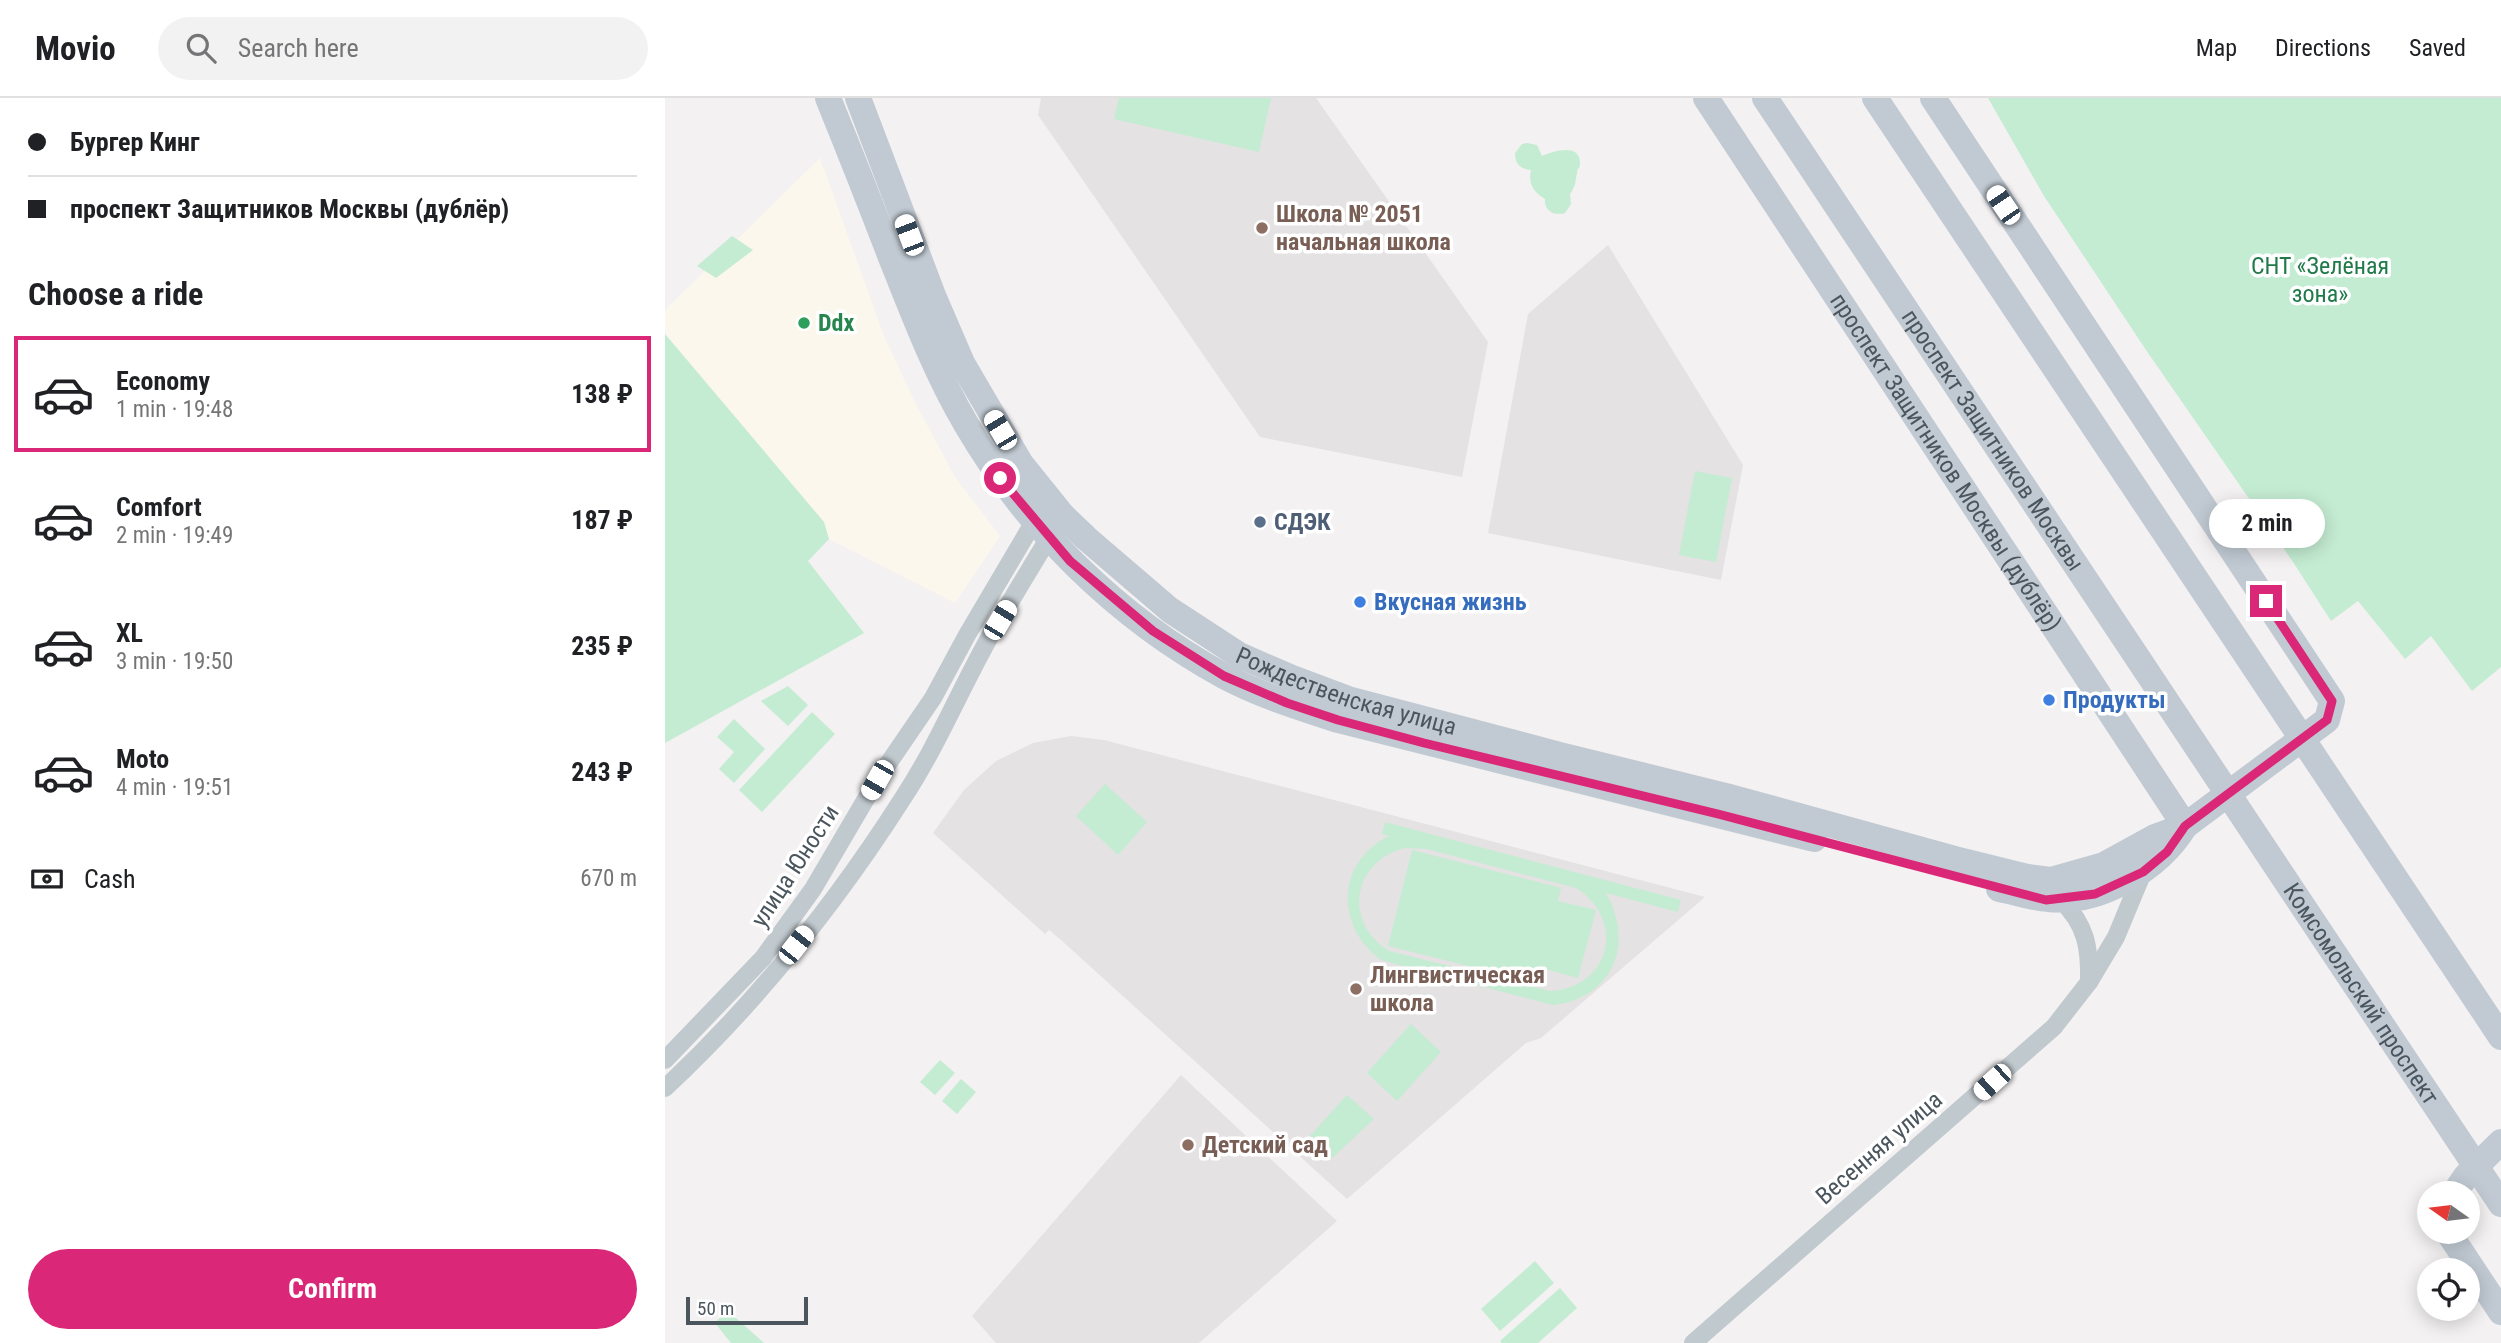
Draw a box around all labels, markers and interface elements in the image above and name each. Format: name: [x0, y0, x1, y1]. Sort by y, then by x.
search box: [158, 17, 648, 80]
text: Movio: [35, 29, 116, 68]
icon: search: [182, 29, 220, 67]
text: Search here: [238, 33, 359, 63]
text: Map: [2196, 34, 2237, 62]
text: Directions: [2275, 34, 2371, 62]
text: Saved: [2409, 34, 2466, 62]
text: Бургер Кинг: [70, 127, 200, 157]
car: [1983, 182, 2024, 228]
text: проспект Защитников Москвы (дублёр): [70, 194, 509, 224]
place label: Школа № 2051 начальная школа: [1276, 200, 1451, 256]
car: [892, 212, 927, 258]
marker: Школа № 2051 начальная школа: [1254, 220, 1270, 236]
park label: СНТ «Зелёная зона»: [2251, 252, 2389, 308]
text: Choose a ride: [28, 275, 203, 313]
street label: проспект Защитников Москвы (дублёр): [1824, 288, 2067, 637]
street label: проспект Защитников Москвы: [1896, 304, 2090, 576]
place label: Ddx: [818, 309, 854, 337]
marker: Ddx: [796, 315, 812, 331]
icon: car: [32, 363, 95, 426]
text: Economy: [116, 366, 210, 396]
text: 138 ₽: [571, 379, 633, 409]
text: 1 min · 19:48: [116, 396, 233, 423]
car: [981, 407, 1020, 453]
route start: [984, 462, 1016, 494]
icon: car: [32, 489, 95, 552]
text: Comfort: [116, 492, 202, 522]
callout: 2 min: [2208, 500, 2324, 548]
text: 187 ₽: [571, 505, 633, 535]
place label: СДЭК: [1274, 508, 1331, 536]
text: 2 min: [2241, 510, 2293, 537]
marker: СДЭК: [1252, 514, 1268, 530]
text: 2 min · 19:49: [116, 522, 233, 549]
route end: [2250, 585, 2282, 617]
place label: Вкусная жизнь: [1374, 588, 1527, 616]
marker: Вкусная жизнь: [1352, 594, 1368, 610]
car: [981, 597, 1020, 643]
icon: car: [32, 615, 95, 678]
text: XL: [116, 618, 143, 648]
text: 235 ₽: [571, 631, 633, 661]
street label: Рождественская улица: [1232, 641, 1459, 741]
text: 3 min · 19:50: [116, 648, 233, 675]
place label: Продукты: [2063, 686, 2166, 714]
marker: Продукты: [2041, 692, 2057, 708]
icon: car: [32, 741, 95, 804]
text: Moto: [116, 744, 169, 774]
text: 243 ₽: [571, 757, 633, 787]
car: [858, 757, 897, 803]
text: 4 min · 19:51: [116, 774, 233, 801]
street label: улица Юности: [745, 800, 845, 932]
icon: cash: [28, 860, 66, 898]
text: Cash: [84, 864, 136, 894]
text: 670 m: [580, 865, 637, 892]
street label: Комсомольский проспект: [2277, 878, 2445, 1110]
car: [775, 922, 818, 968]
place label: Лингвистическая школа: [1370, 961, 1545, 1017]
marker: Лингвистическая школа: [1348, 981, 1364, 997]
car: [1970, 1060, 2015, 1104]
street label: Весенняя улица: [1810, 1086, 1948, 1210]
place label: Детский сад: [1202, 1131, 1328, 1159]
marker: Детский сад: [1180, 1137, 1196, 1153]
north arrow: [2417, 1181, 2480, 1244]
map controls: [2417, 1181, 2480, 1321]
button: Confirm: [28, 1249, 637, 1329]
button: locate: [2417, 1258, 2480, 1321]
scale bar: [686, 1294, 809, 1326]
text: 50 m: [697, 1297, 734, 1320]

